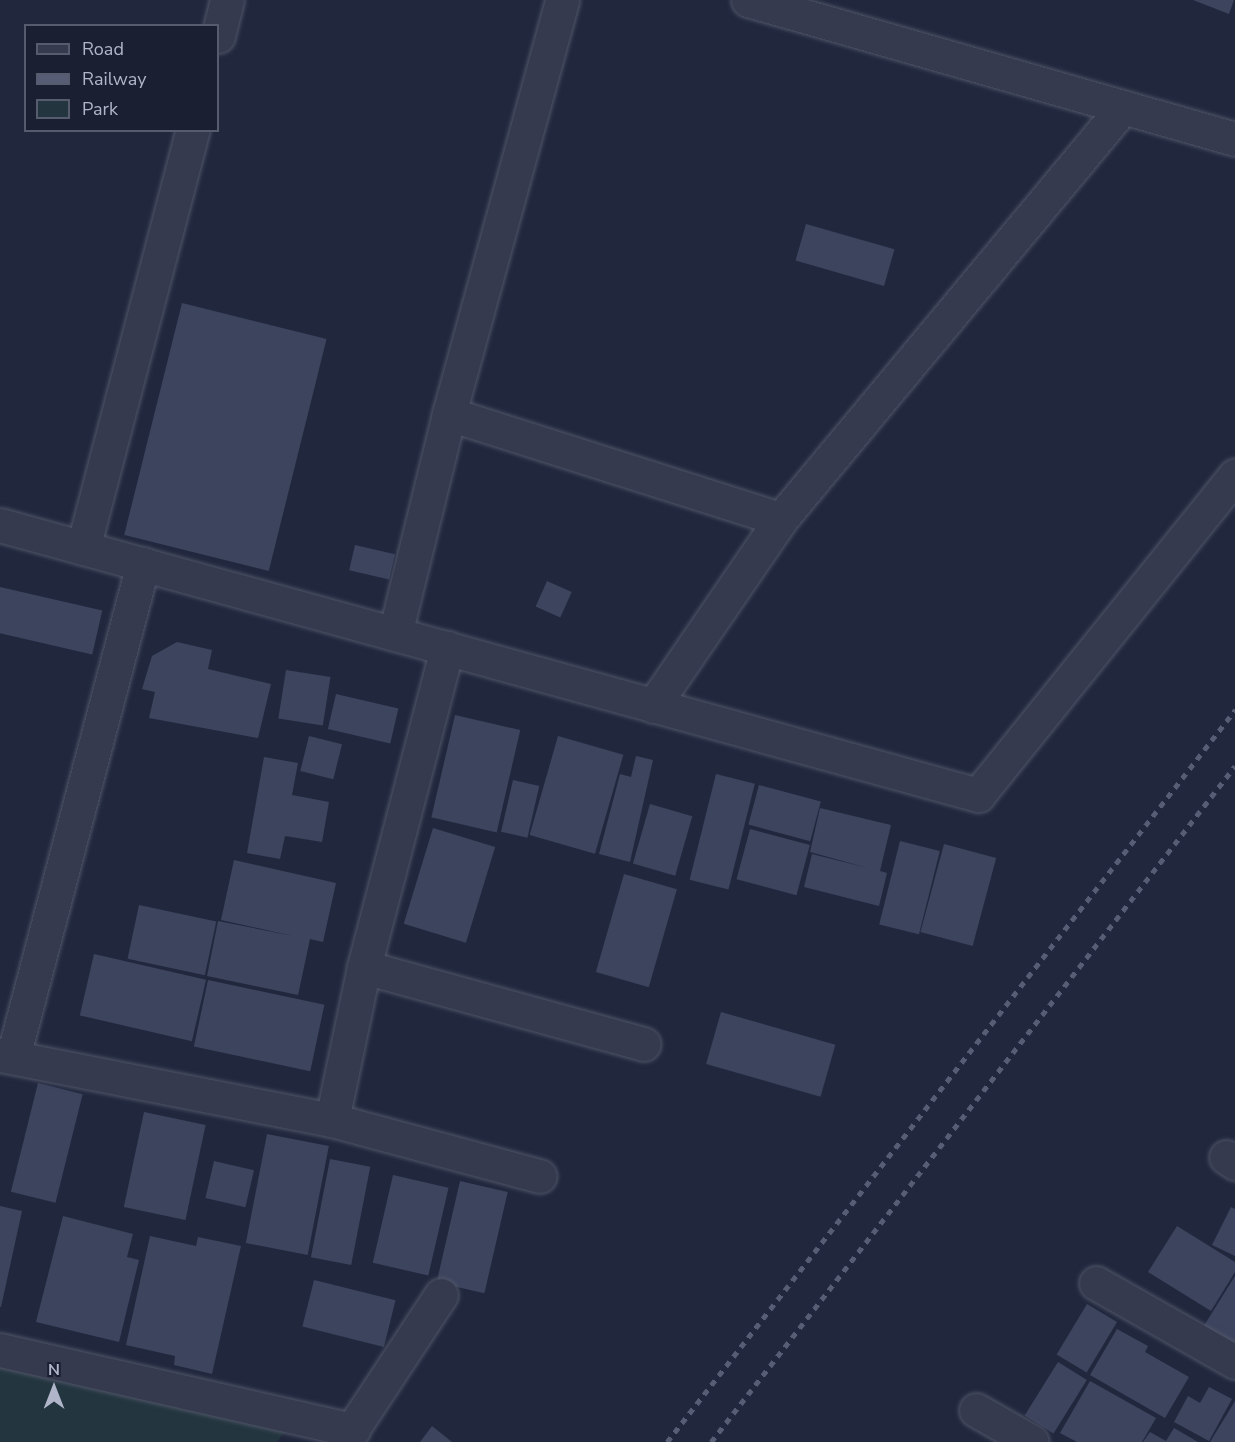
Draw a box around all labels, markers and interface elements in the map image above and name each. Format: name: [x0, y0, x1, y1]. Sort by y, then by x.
legend: [24, 24, 219, 132]
text: Road: [82, 37, 124, 61]
text: Railway: [82, 67, 147, 91]
text: Park: [82, 97, 118, 121]
north arrow: [24, 1358, 84, 1418]
text: N: [48, 1359, 60, 1381]

